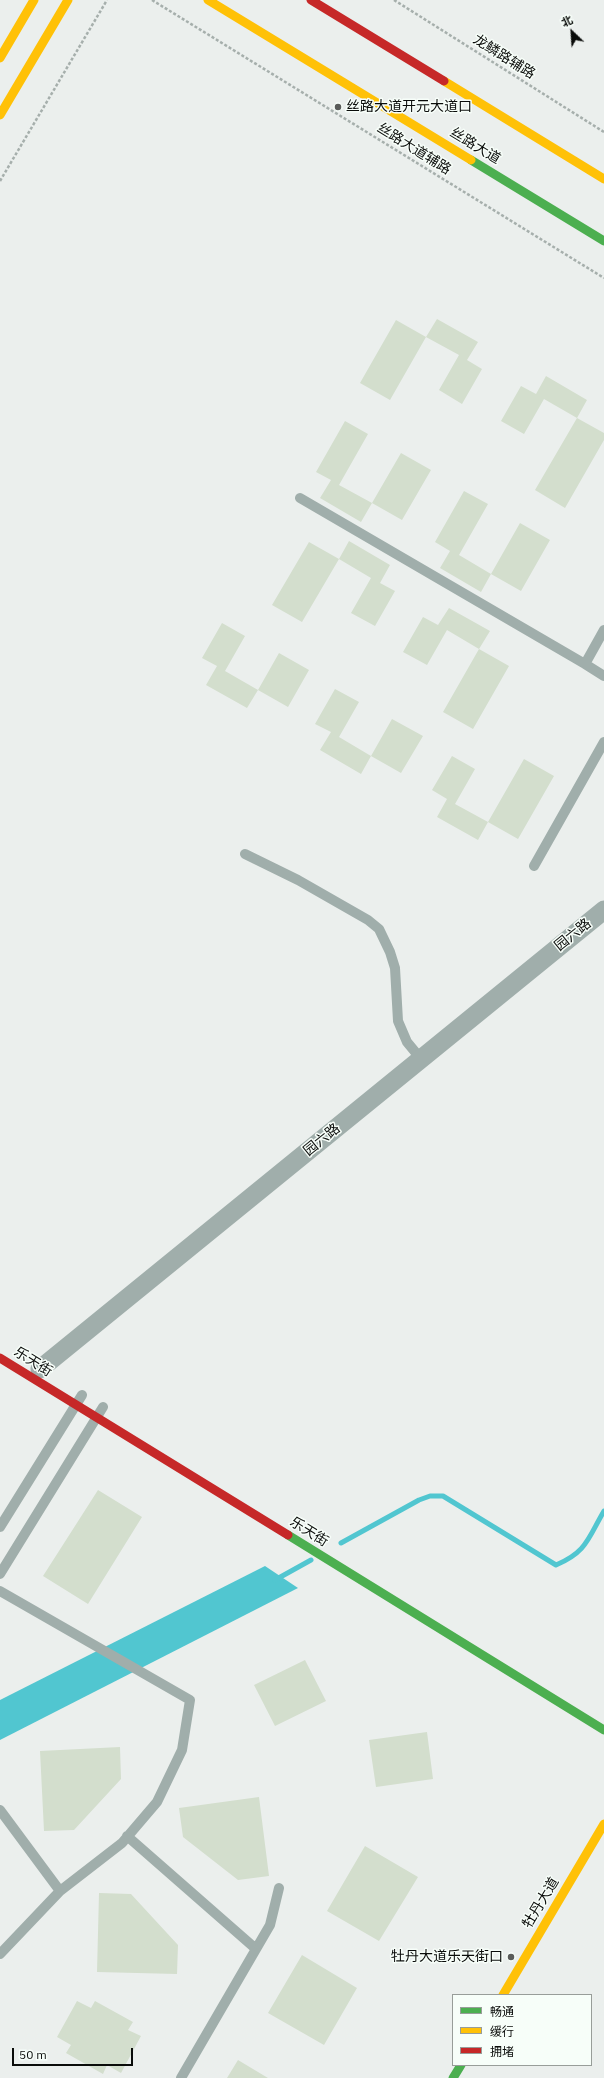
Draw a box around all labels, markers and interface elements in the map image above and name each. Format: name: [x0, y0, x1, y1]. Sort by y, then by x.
north arrow: [552, 12, 592, 52]
text: 北: [559, 12, 575, 30]
street label: 龙鳞路辅路: [470, 31, 538, 83]
place label: 丝路大道开元大道口: [346, 99, 472, 115]
marker: 丝路大道开元大道口: [333, 102, 343, 112]
street label: 丝路大道辅路: [374, 120, 454, 178]
street label: 丝路大道: [447, 124, 503, 168]
street label: 园六路: [551, 915, 595, 955]
street label: 园六路: [300, 1120, 344, 1160]
street label: 乐天街: [11, 1344, 55, 1380]
street label: 乐天街: [287, 1514, 331, 1550]
street label: 牡丹大道: [519, 1875, 563, 1931]
place label: 牡丹大道乐天街口: [391, 1949, 503, 1965]
marker: 牡丹大道乐天街口: [506, 1952, 516, 1962]
legend: [452, 1994, 592, 2066]
text: 畅通: [490, 2004, 514, 2019]
text: 缓行: [490, 2024, 514, 2039]
scale bar: [14, 2040, 135, 2066]
text: 拥堵: [490, 2044, 514, 2059]
text: 50 m: [19, 2047, 47, 2062]

